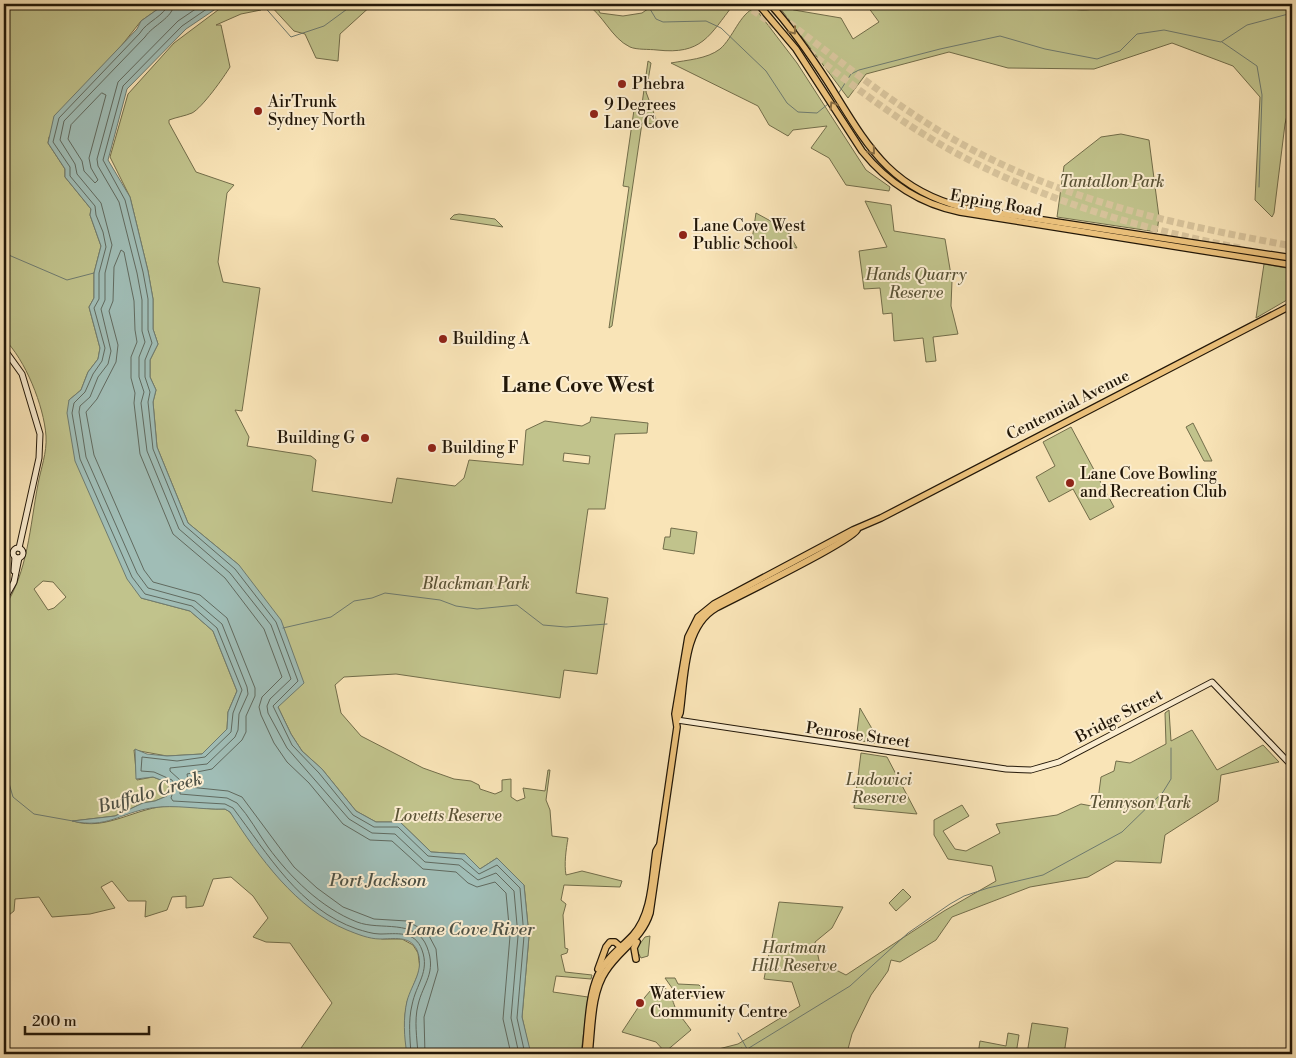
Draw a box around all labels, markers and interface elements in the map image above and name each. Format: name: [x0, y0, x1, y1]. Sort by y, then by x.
one-way arrow: [787, 25, 796, 35]
place label: Phebra: [632, 74, 686, 94]
marker: Phebra: [616, 78, 628, 90]
place label: AirTrunk Sydney North: [267, 92, 366, 130]
place label: 9 Degrees Lane Cove: [604, 95, 679, 133]
one-way arrow: [830, 102, 839, 111]
marker: AirTrunk Sydney North: [252, 105, 264, 117]
marker: 9 Degrees Lane Cove: [588, 108, 600, 120]
one-way arrow: [867, 146, 876, 155]
park label: Tantallon Park: [1060, 172, 1164, 192]
street label: Epping Road: [948, 185, 1044, 221]
place label: Lane Cove West Public School: [693, 216, 806, 254]
marker: Lane Cove West Public School: [677, 229, 689, 241]
park label: Hands Quarry Reserve: [864, 265, 967, 303]
place label: Building A: [452, 329, 531, 349]
marker: Building A: [437, 333, 449, 345]
street label: Centennial Avenue: [1003, 365, 1133, 445]
district label: Lane Cove West: [502, 373, 655, 399]
place label: Building G: [276, 428, 355, 448]
marker: Building G: [359, 432, 371, 444]
place label: Building F: [441, 438, 518, 458]
marker: Building F: [426, 442, 438, 454]
place label: Lane Cove Bowling and Recreation Club: [1080, 464, 1227, 502]
marker: Lane Cove Bowling and Recreation Club: [1064, 477, 1076, 489]
park label: Blackman Park: [421, 574, 530, 594]
street label: Bridge Street: [1071, 685, 1166, 748]
street label: Penrose Street: [805, 718, 912, 752]
water label: Buffalo Creek: [94, 767, 205, 819]
park label: Ludowici Reserve: [845, 770, 912, 808]
park label: Tennyson Park: [1089, 793, 1191, 813]
park label: Lovetts Reserve: [393, 806, 502, 826]
water label: Port Jackson: [328, 869, 428, 892]
water label: Lane Cove River: [404, 918, 535, 941]
park label: Hartman Hill Reserve: [750, 938, 837, 976]
place label: Waterview Community Centre: [649, 984, 788, 1022]
marker: Waterview Community Centre: [634, 997, 646, 1009]
scale bar: [25, 1003, 149, 1035]
text: 200 m: [32, 1012, 77, 1031]

